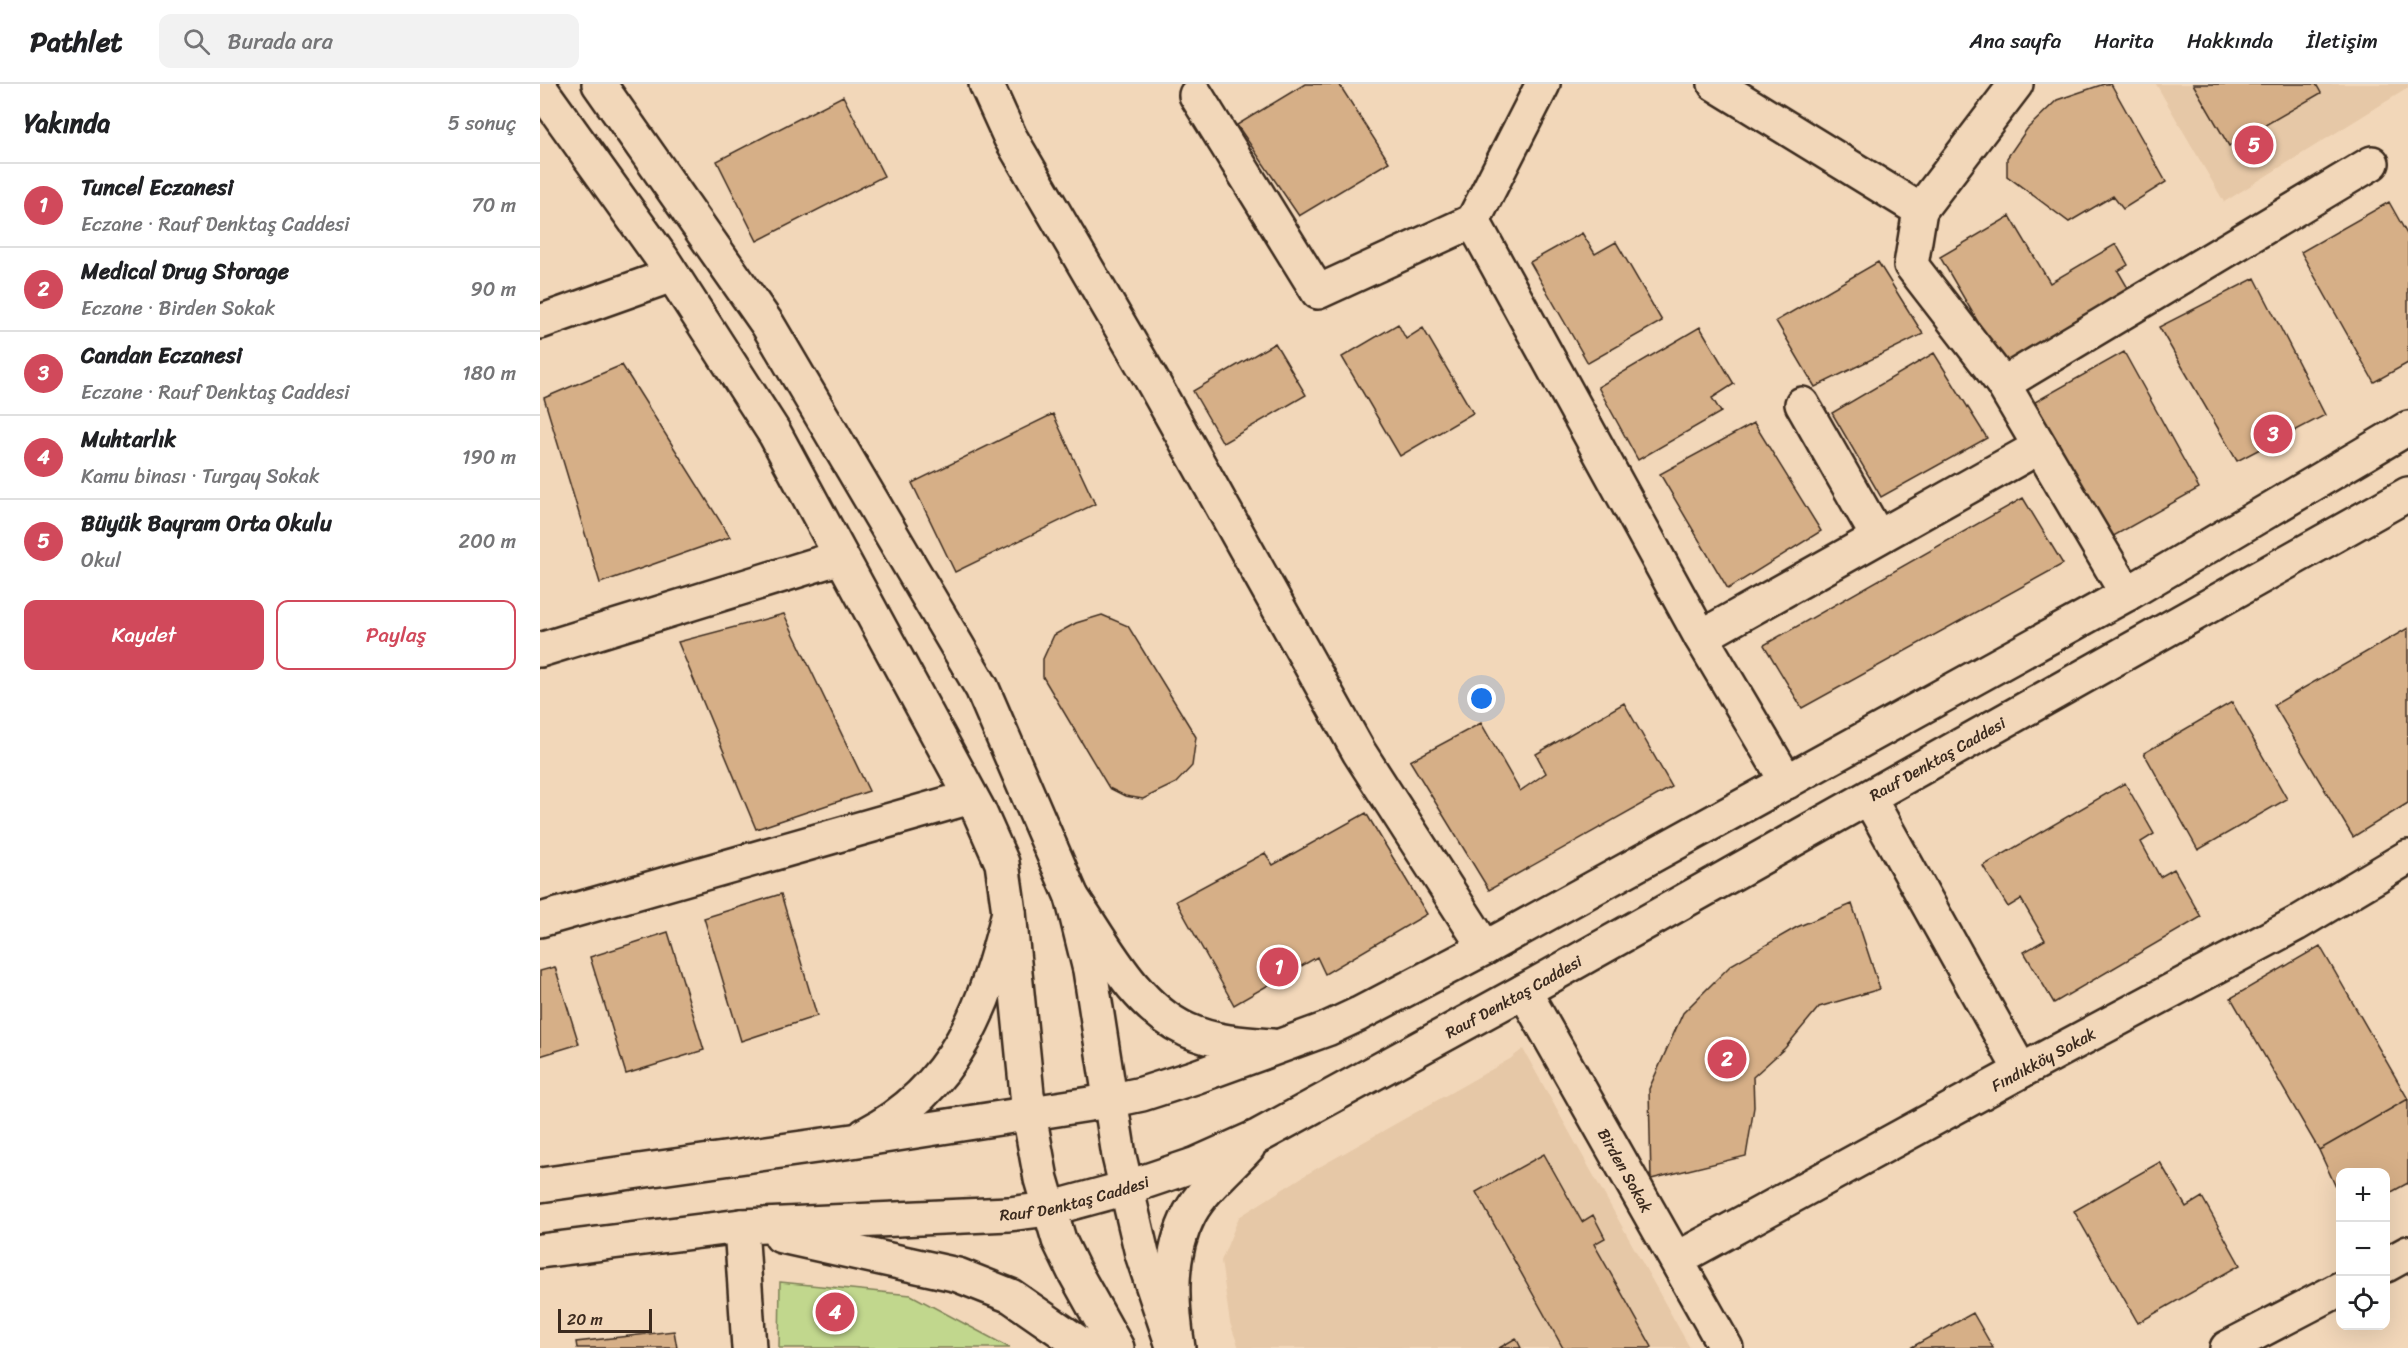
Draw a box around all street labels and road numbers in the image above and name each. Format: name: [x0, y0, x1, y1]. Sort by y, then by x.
street label: Rauf Denktaş Caddesi: [1864, 709, 2012, 809]
street label: Rauf Denktaş Caddesi: [1440, 947, 1588, 1047]
street label: Fındıkköy Sokak: [1986, 1019, 2101, 1100]
street label: Birden Sokak: [1589, 1123, 1661, 1219]
street label: Rauf Denktaş Caddesi: [999, 1167, 1154, 1229]

